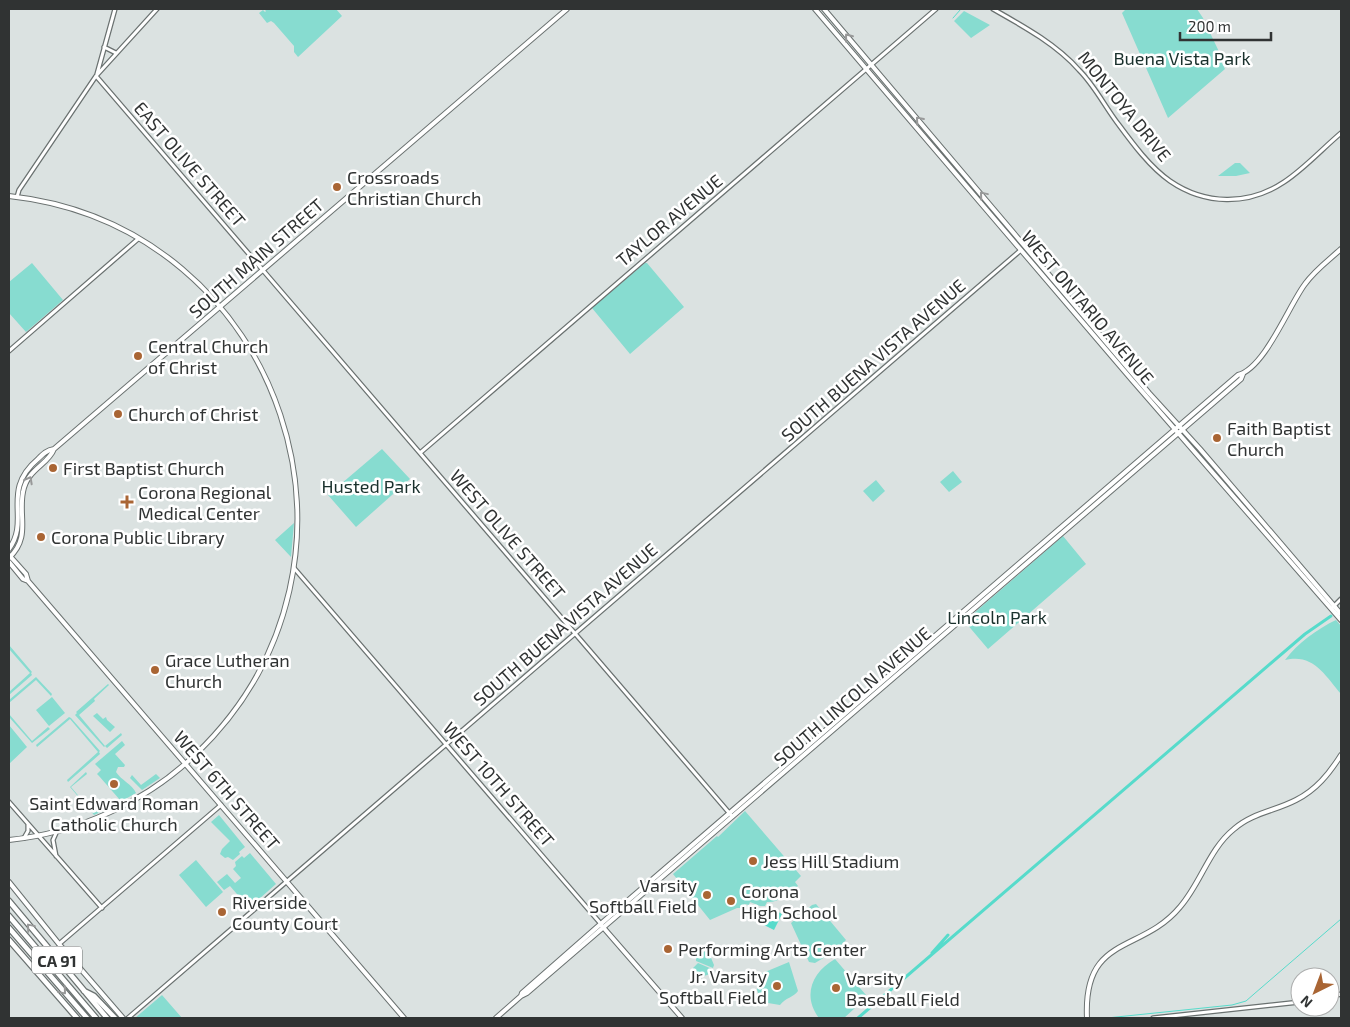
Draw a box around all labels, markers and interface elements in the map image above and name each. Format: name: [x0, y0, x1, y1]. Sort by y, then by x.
scale bar: [1180, 10, 1271, 42]
text: 200 m: [1188, 17, 1231, 35]
one-way arrow: [844, 33, 853, 42]
street label: MONTOYA DRIVE: [1074, 46, 1176, 166]
park label: Buena Vista Park: [1113, 47, 1251, 69]
street label: EAST OLIVE STREET: [130, 97, 251, 232]
one-way arrow: [916, 117, 924, 126]
place label: Crossroads Christian Church: [347, 166, 481, 209]
street label: TAYLOR AVENUE: [611, 169, 727, 271]
marker: Crossroads Christian Church: [331, 181, 343, 193]
one-way arrow: [979, 192, 988, 201]
street label: SOUTH MAIN STREET: [184, 193, 328, 322]
street label: WEST ONTARIO AVENUE: [1017, 225, 1159, 389]
street label: SOUTH BUENA VISTA AVENUE: [776, 274, 970, 446]
place label: Central Church of Christ: [148, 335, 268, 378]
marker: Central Church of Christ: [132, 350, 144, 362]
place label: Church of Christ: [128, 403, 258, 425]
marker: Church of Christ: [112, 408, 124, 420]
place label: Faith Baptist Church: [1227, 417, 1331, 460]
marker: Faith Baptist Church: [1211, 432, 1223, 444]
place label: First Baptist Church: [63, 457, 224, 479]
marker: First Baptist Church: [47, 462, 59, 474]
street label: WEST OLIVE STREET: [446, 465, 571, 604]
park label: Husted Park: [321, 475, 421, 497]
one-way arrow: [22, 476, 32, 485]
place label: Corona Regional Medical Center: [138, 481, 272, 524]
marker: Corona Regional Medical Center: [120, 495, 134, 509]
place label: Corona Public Library: [51, 526, 225, 548]
marker: Corona Public Library: [35, 531, 47, 543]
street label: SOUTH BUENA VISTA AVENUE: [468, 538, 662, 710]
park label: Lincoln Park: [947, 606, 1047, 628]
street label: SOUTH LINCOLN AVENUE: [769, 622, 935, 770]
place label: Grace Lutheran Church: [165, 649, 290, 692]
marker: Grace Lutheran Church: [149, 664, 161, 676]
street label: WEST 10TH STREET: [439, 717, 560, 851]
street label: WEST 6TH STREET: [169, 726, 285, 854]
marker: Saint Edward Roman Catholic Church: [108, 778, 120, 790]
place label: Saint Edward Roman Catholic Church: [29, 792, 199, 835]
place label: Jess Hill Stadium: [763, 850, 899, 872]
marker: Jess Hill Stadium: [747, 855, 759, 867]
place label: Varsity Softball Field: [589, 874, 697, 917]
place label: Corona High School: [741, 880, 838, 923]
marker: Varsity Softball Field: [701, 889, 713, 901]
place label: Riverside County Court: [232, 891, 338, 934]
marker: Corona High School: [725, 895, 737, 907]
marker: Riverside County Court: [216, 906, 228, 918]
one-way arrow: [27, 924, 36, 933]
place label: Performing Arts Center: [678, 938, 866, 960]
marker: Performing Arts Center: [662, 943, 674, 955]
road number: CA 91: [32, 946, 82, 974]
place label: Jr. Varsity Softball Field: [659, 965, 767, 1008]
place label: Varsity Baseball Field: [846, 967, 960, 1010]
north arrow: [1290, 967, 1340, 1017]
marker: Jr. Varsity Softball Field: [771, 980, 783, 992]
marker: Varsity Baseball Field: [830, 982, 842, 994]
one-way arrow: [58, 985, 66, 994]
text: N: [1297, 992, 1315, 1012]

